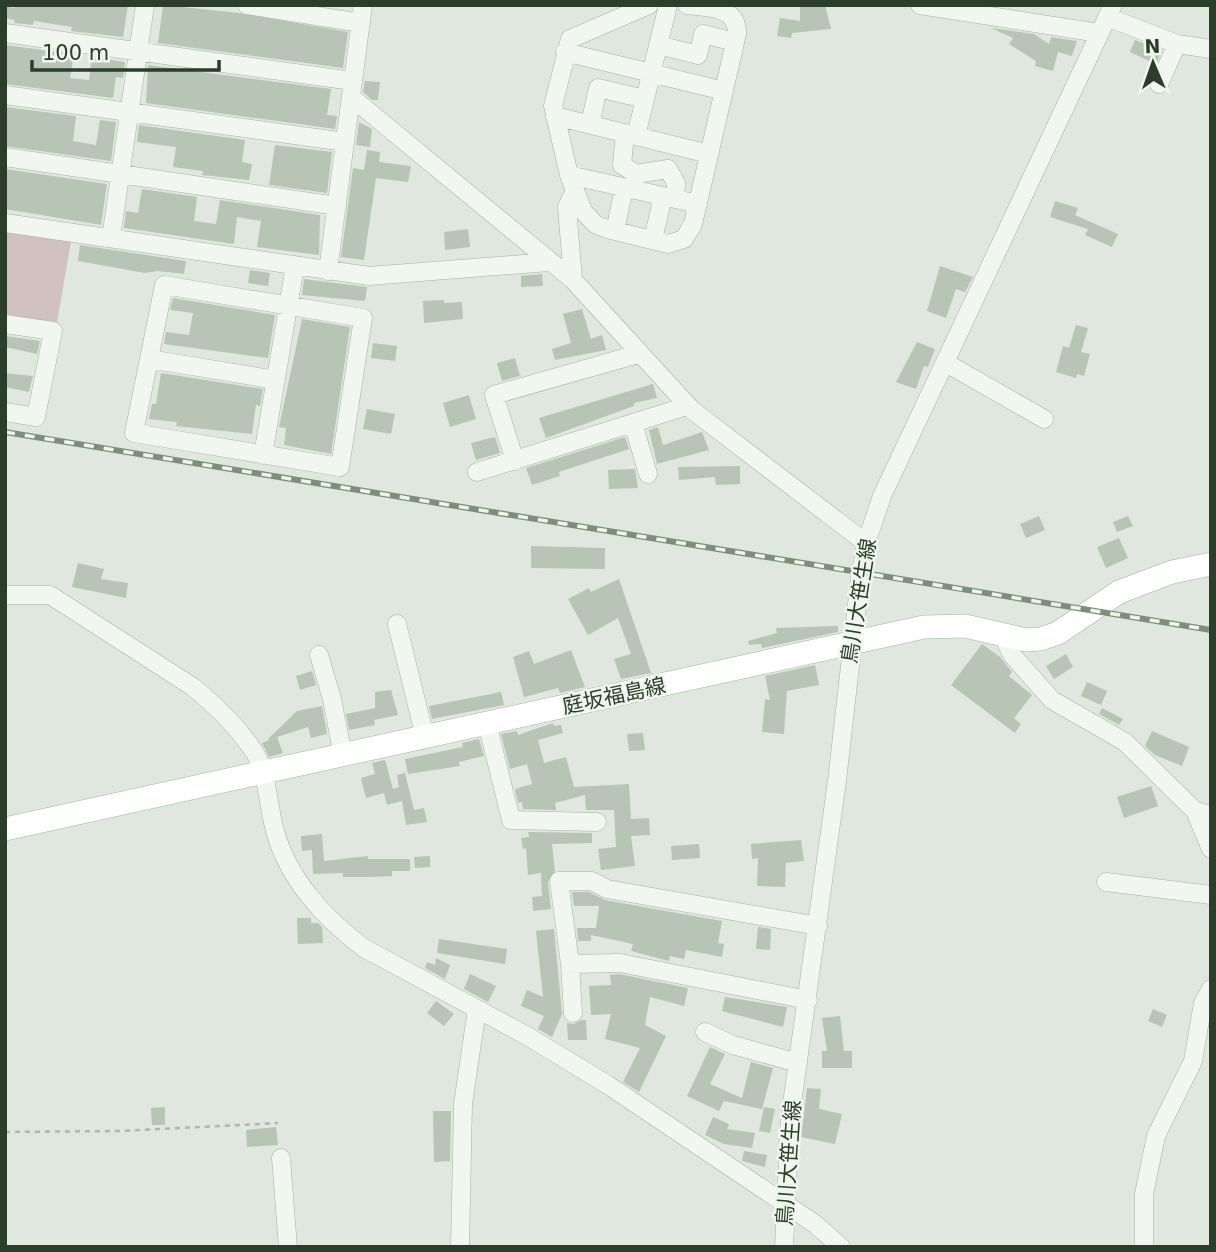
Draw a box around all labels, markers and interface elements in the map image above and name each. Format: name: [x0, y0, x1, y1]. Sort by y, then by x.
scale bar: [32, 28, 219, 72]
north arrow: [1118, 28, 1188, 98]
text: N: [1144, 35, 1161, 57]
text: 100 m: [42, 41, 109, 65]
street label: 鳥川大笹生線: [837, 537, 881, 665]
street label: 庭坂福島線: [560, 673, 668, 719]
street label: 鳥川大笹生線: [773, 1099, 805, 1227]

